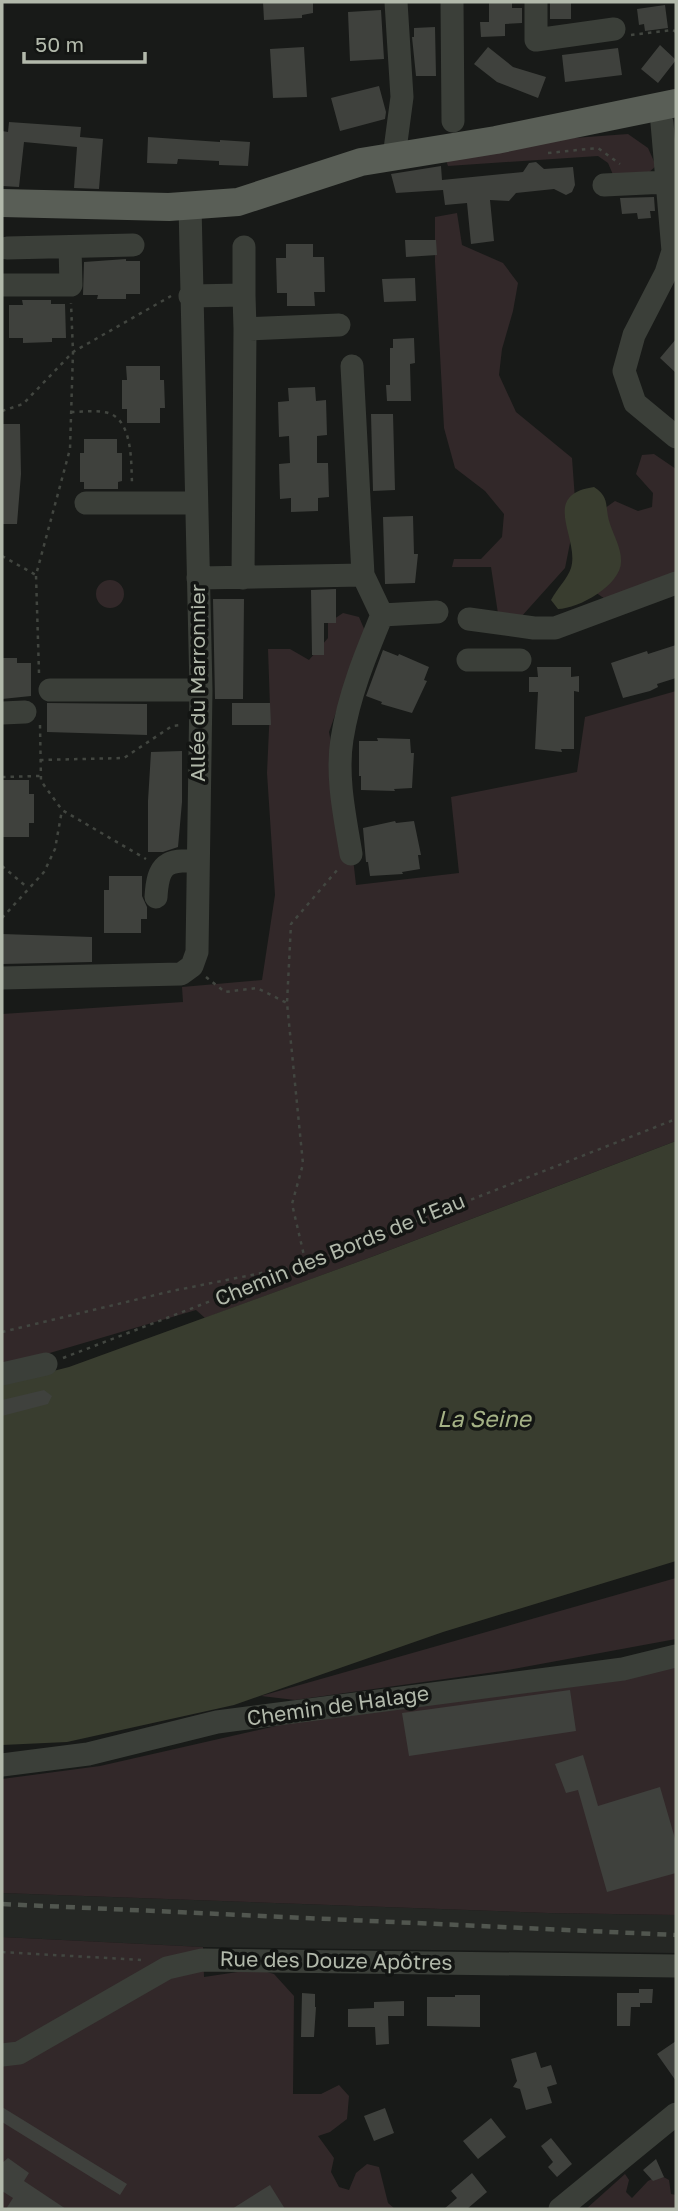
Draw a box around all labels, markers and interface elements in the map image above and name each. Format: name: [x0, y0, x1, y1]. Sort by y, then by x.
scale bar: [24, 21, 145, 65]
text: 50 m: [35, 31, 84, 57]
street label: Allée du Marronnier: [184, 584, 210, 782]
street label: Chemin des Bords de l’Eau: [211, 1187, 468, 1311]
water label: La Seine: [437, 1404, 533, 1432]
street label: Chemin de Halage: [245, 1679, 431, 1731]
street label: Rue des Douze Apôtres: [219, 1945, 453, 1975]

